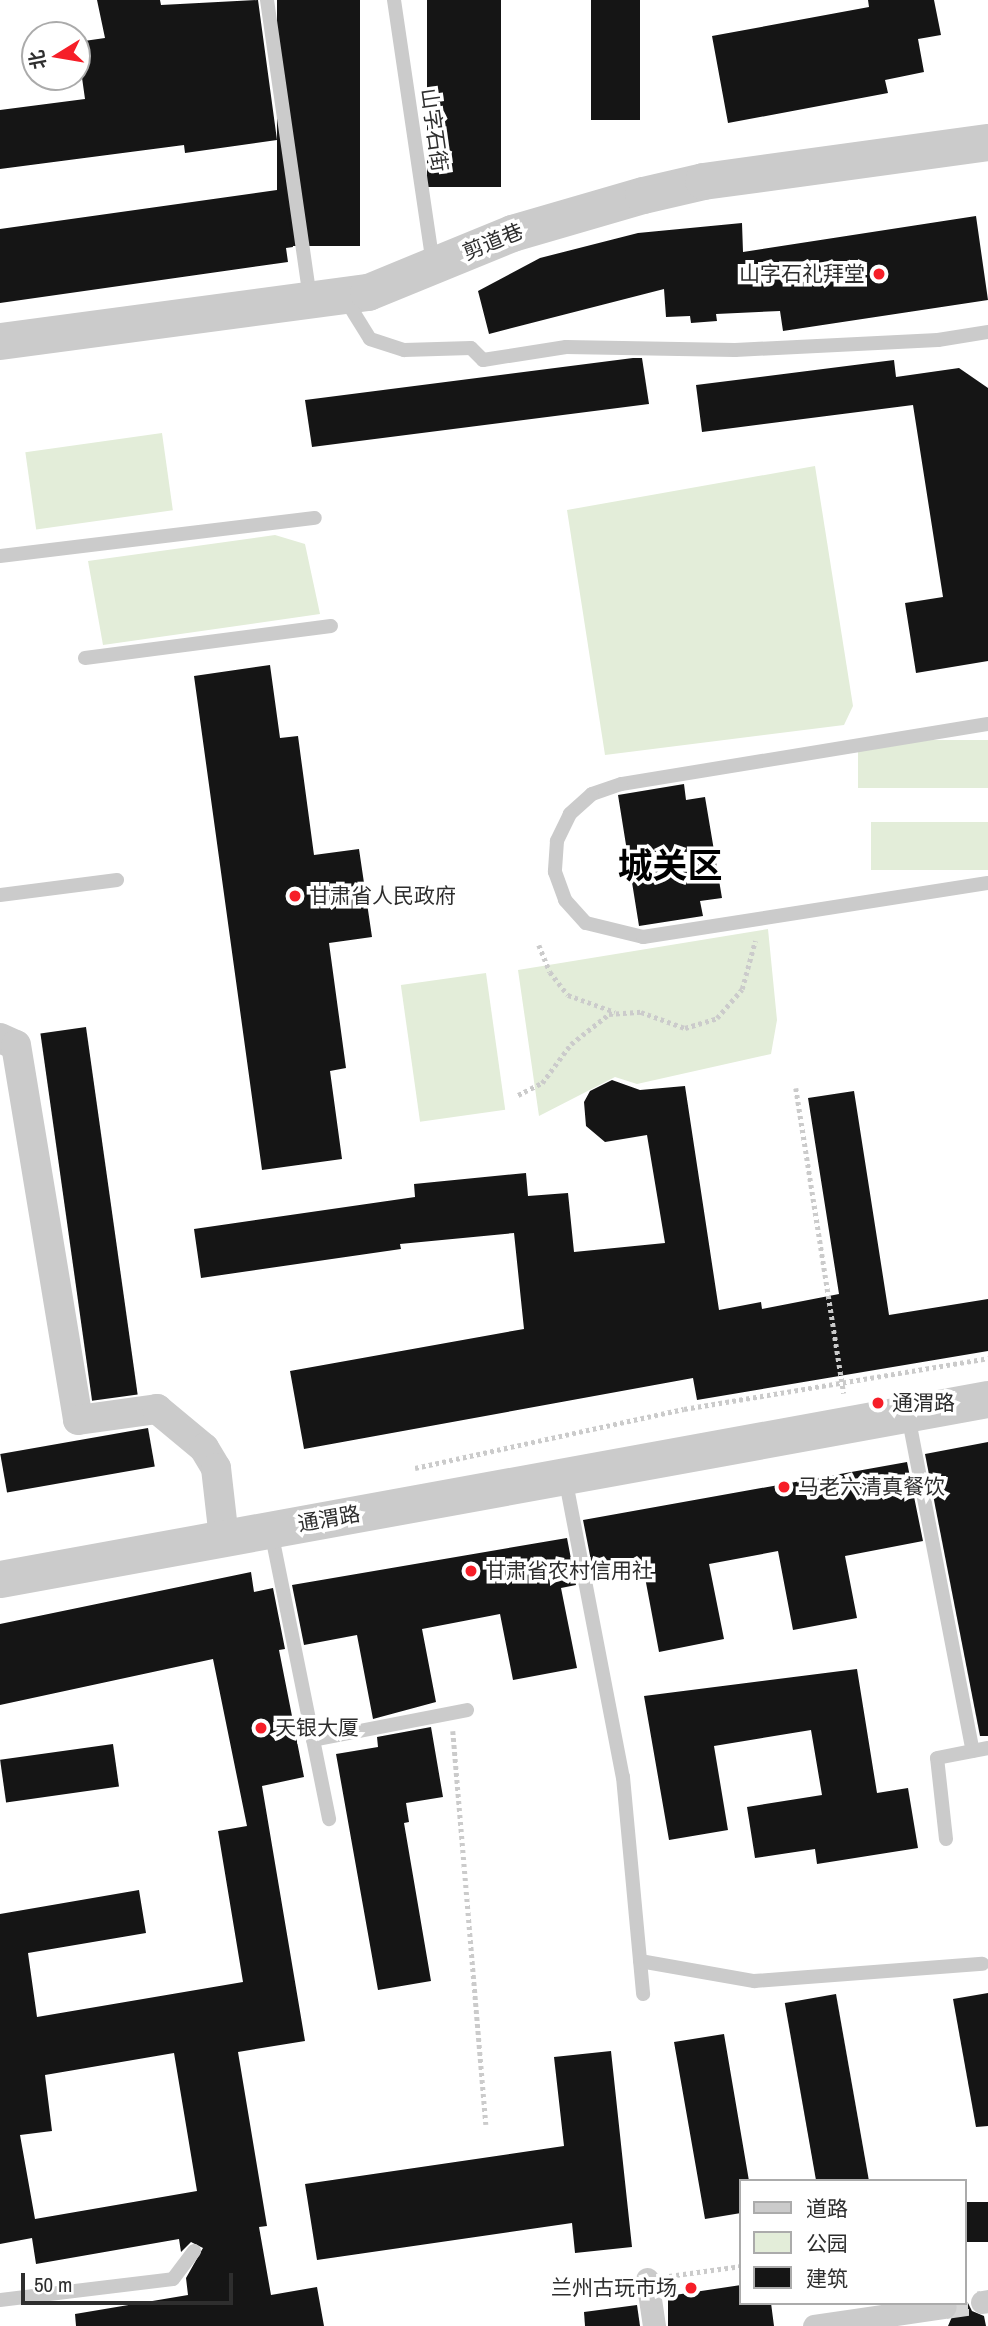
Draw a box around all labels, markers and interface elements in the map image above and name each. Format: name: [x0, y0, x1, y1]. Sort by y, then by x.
north arrow: [21, 21, 91, 91]
text: 北: [23, 48, 52, 71]
street label: 山字石街: [416, 87, 452, 173]
street label: 剪道巷: [459, 219, 527, 265]
place label: 山字石礼拜堂: [739, 261, 865, 287]
marker: 山字石礼拜堂: [871, 266, 887, 282]
district label: 城关区: [618, 845, 722, 887]
place label: 甘肃省人民政府: [309, 883, 456, 909]
marker: 甘肃省人民政府: [287, 888, 303, 904]
place label: 通渭路: [892, 1390, 955, 1416]
marker: 通渭路: [870, 1395, 886, 1411]
place label: 马老六清真餐饮: [798, 1474, 945, 1500]
marker: 马老六清真餐饮: [776, 1479, 792, 1495]
street label: 通渭路: [296, 1501, 362, 1537]
place label: 甘肃省农村信用社: [485, 1558, 653, 1584]
marker: 甘肃省农村信用社: [463, 1563, 479, 1579]
place label: 天银大厦: [275, 1715, 359, 1741]
marker: 天银大厦: [253, 1720, 269, 1736]
legend: [740, 2179, 967, 2305]
text: 道路: [806, 2194, 848, 2223]
text: 公园: [806, 2229, 848, 2258]
scale bar: [24, 2260, 236, 2304]
text: 建筑: [806, 2264, 848, 2293]
text: 50 m: [34, 2270, 72, 2299]
place label: 兰州古玩市场: [551, 2275, 677, 2301]
marker: 兰州古玩市场: [683, 2280, 699, 2296]

